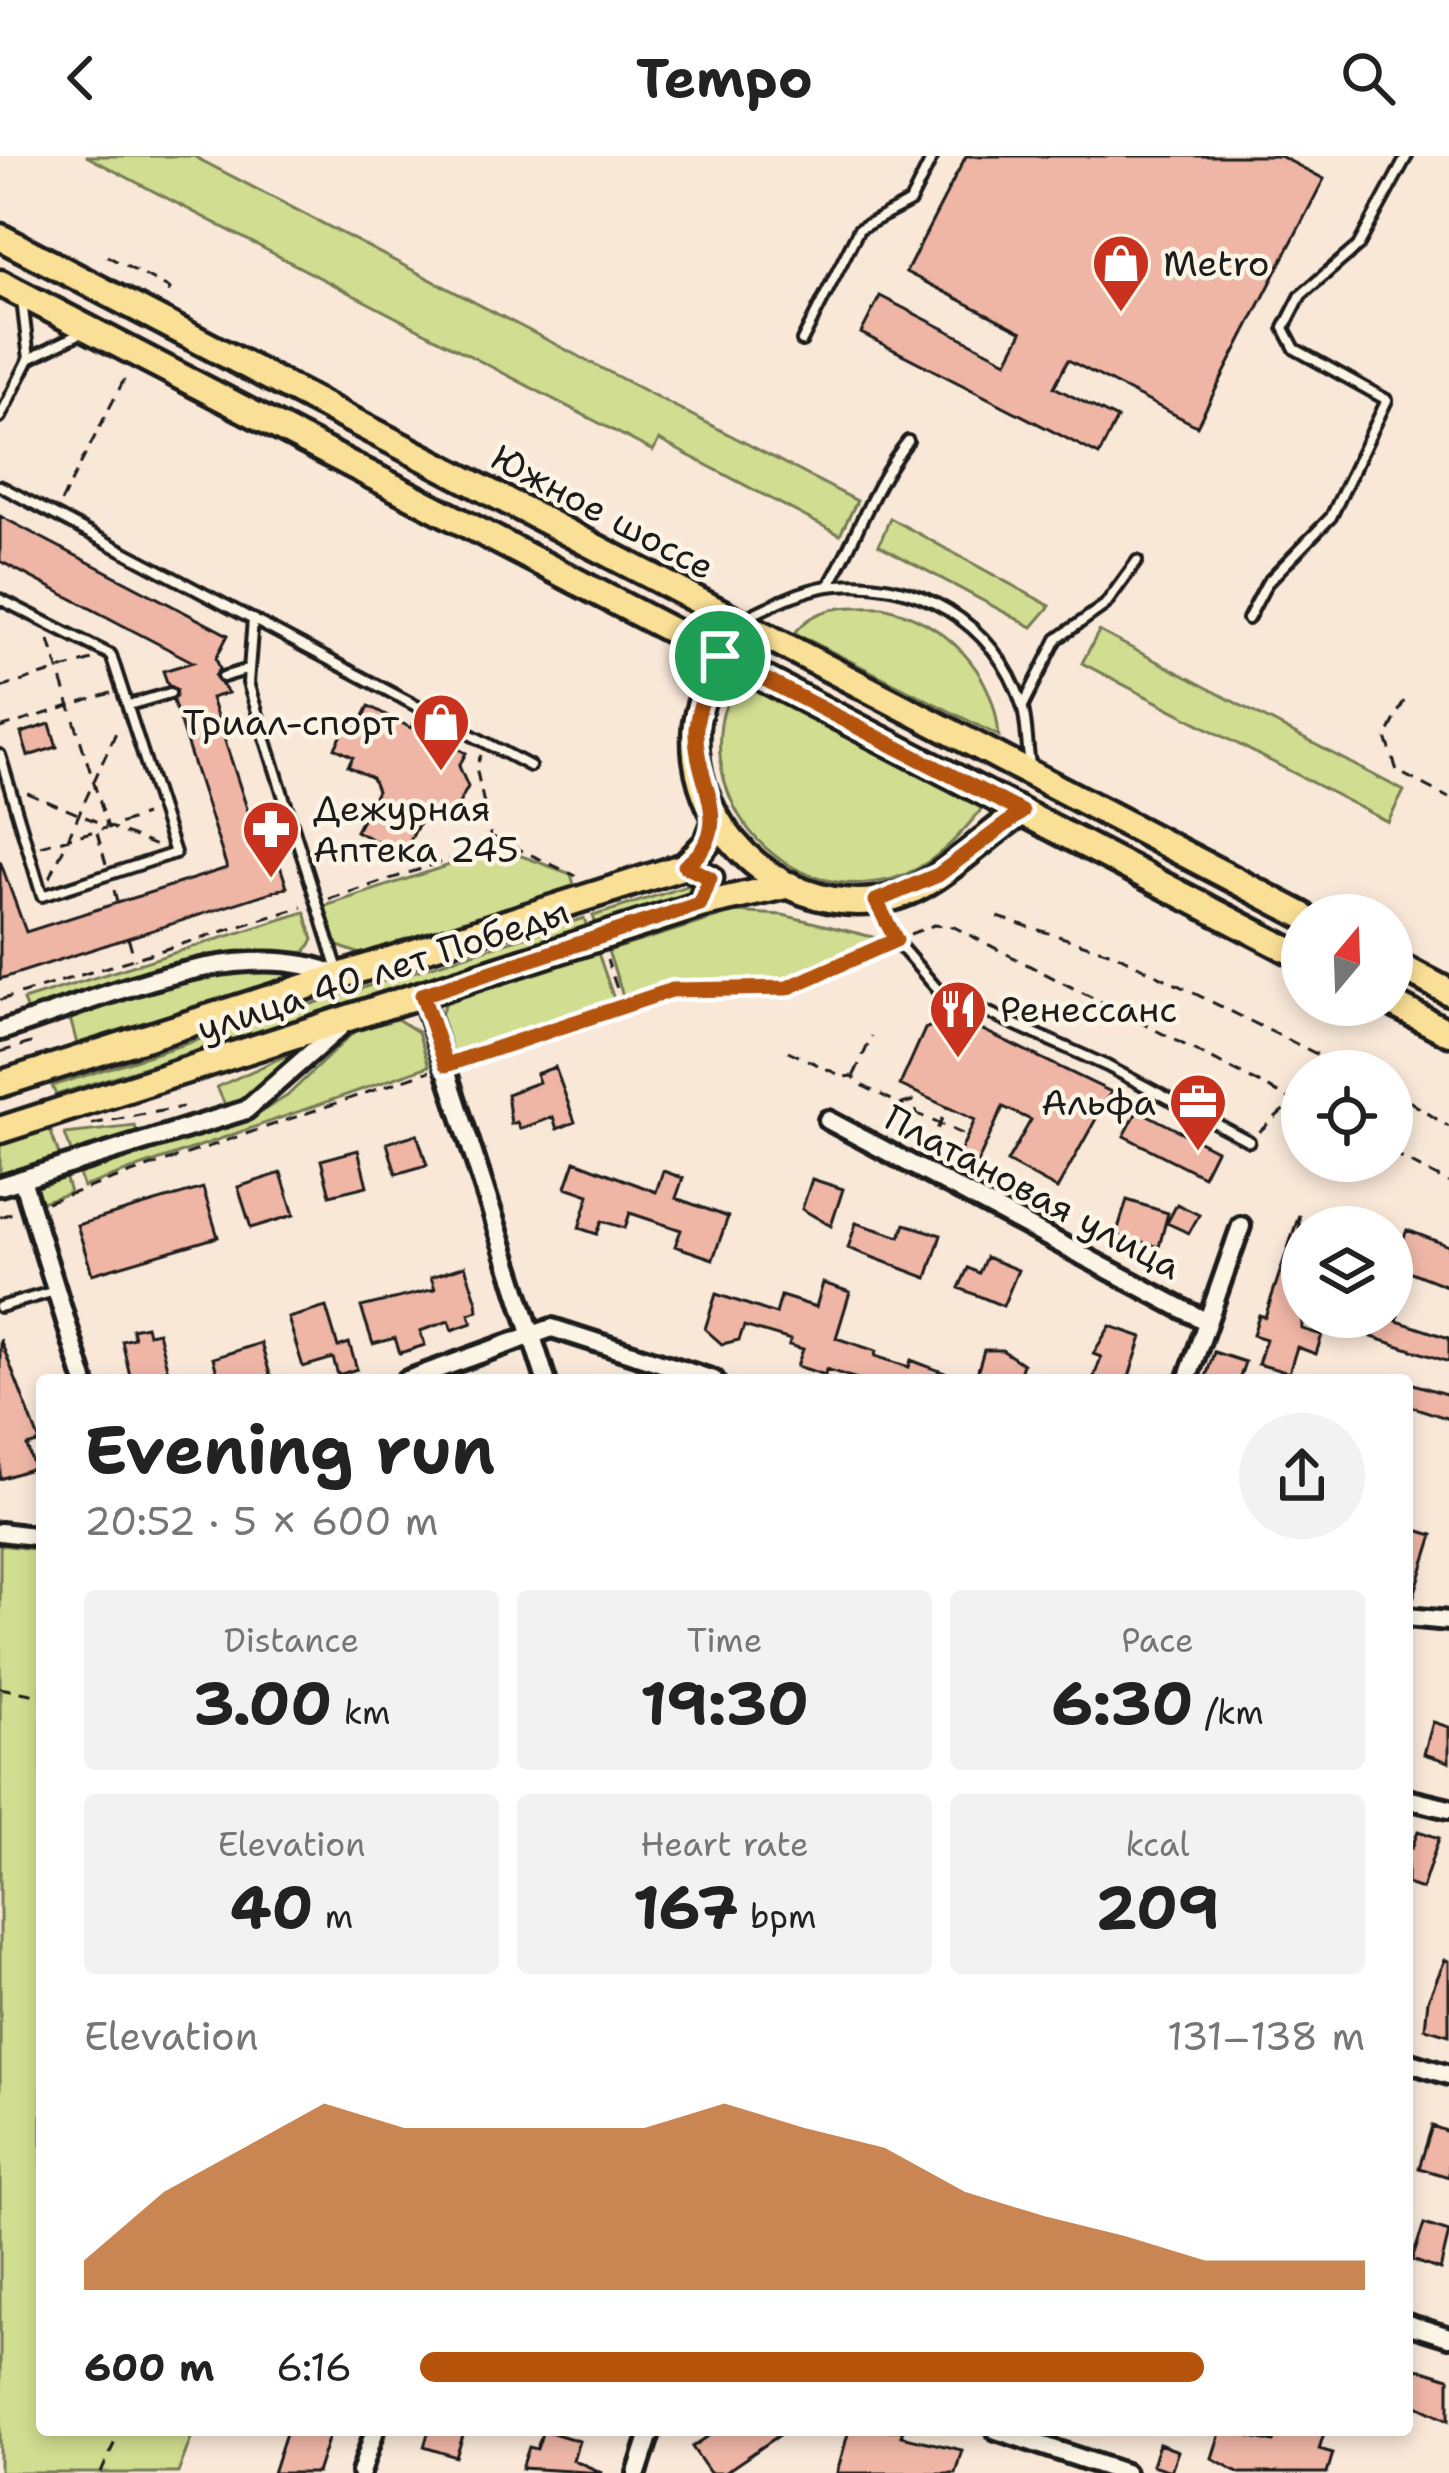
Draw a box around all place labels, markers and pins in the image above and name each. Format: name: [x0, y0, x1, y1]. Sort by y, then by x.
shop icon: Metro: [1090, 232, 1152, 314]
place label: Metro: [1163, 239, 1269, 288]
pin: [669, 605, 771, 707]
shop icon: Триал-спорт: [410, 691, 472, 773]
place label: Триал-спорт: [183, 698, 400, 747]
place label: Дежурная Аптека 245: [313, 784, 519, 874]
pharmacy icon: Дежурная Аптека 245: [240, 798, 302, 880]
restaurant icon: Ренессанс: [927, 978, 989, 1060]
place label: Ренессанс: [1000, 985, 1177, 1034]
office icon: Альфа: [1167, 1071, 1229, 1153]
place label: Альфа: [1041, 1078, 1156, 1127]

